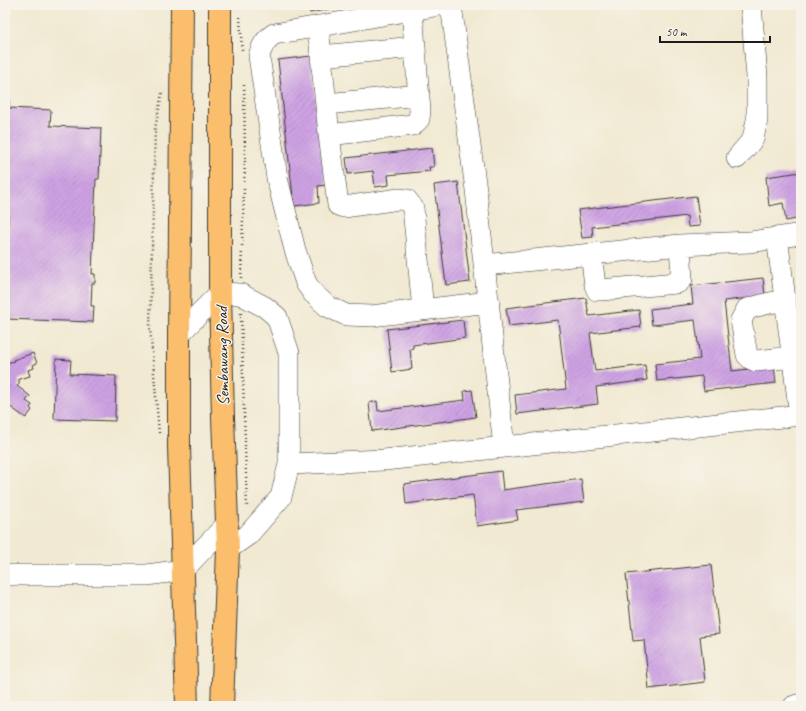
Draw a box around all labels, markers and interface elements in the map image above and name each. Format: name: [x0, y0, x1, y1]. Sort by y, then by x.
scale bar: [660, 18, 770, 44]
text: 50 m: [666, 24, 688, 40]
street label: Sembawang Road: [211, 304, 234, 406]

